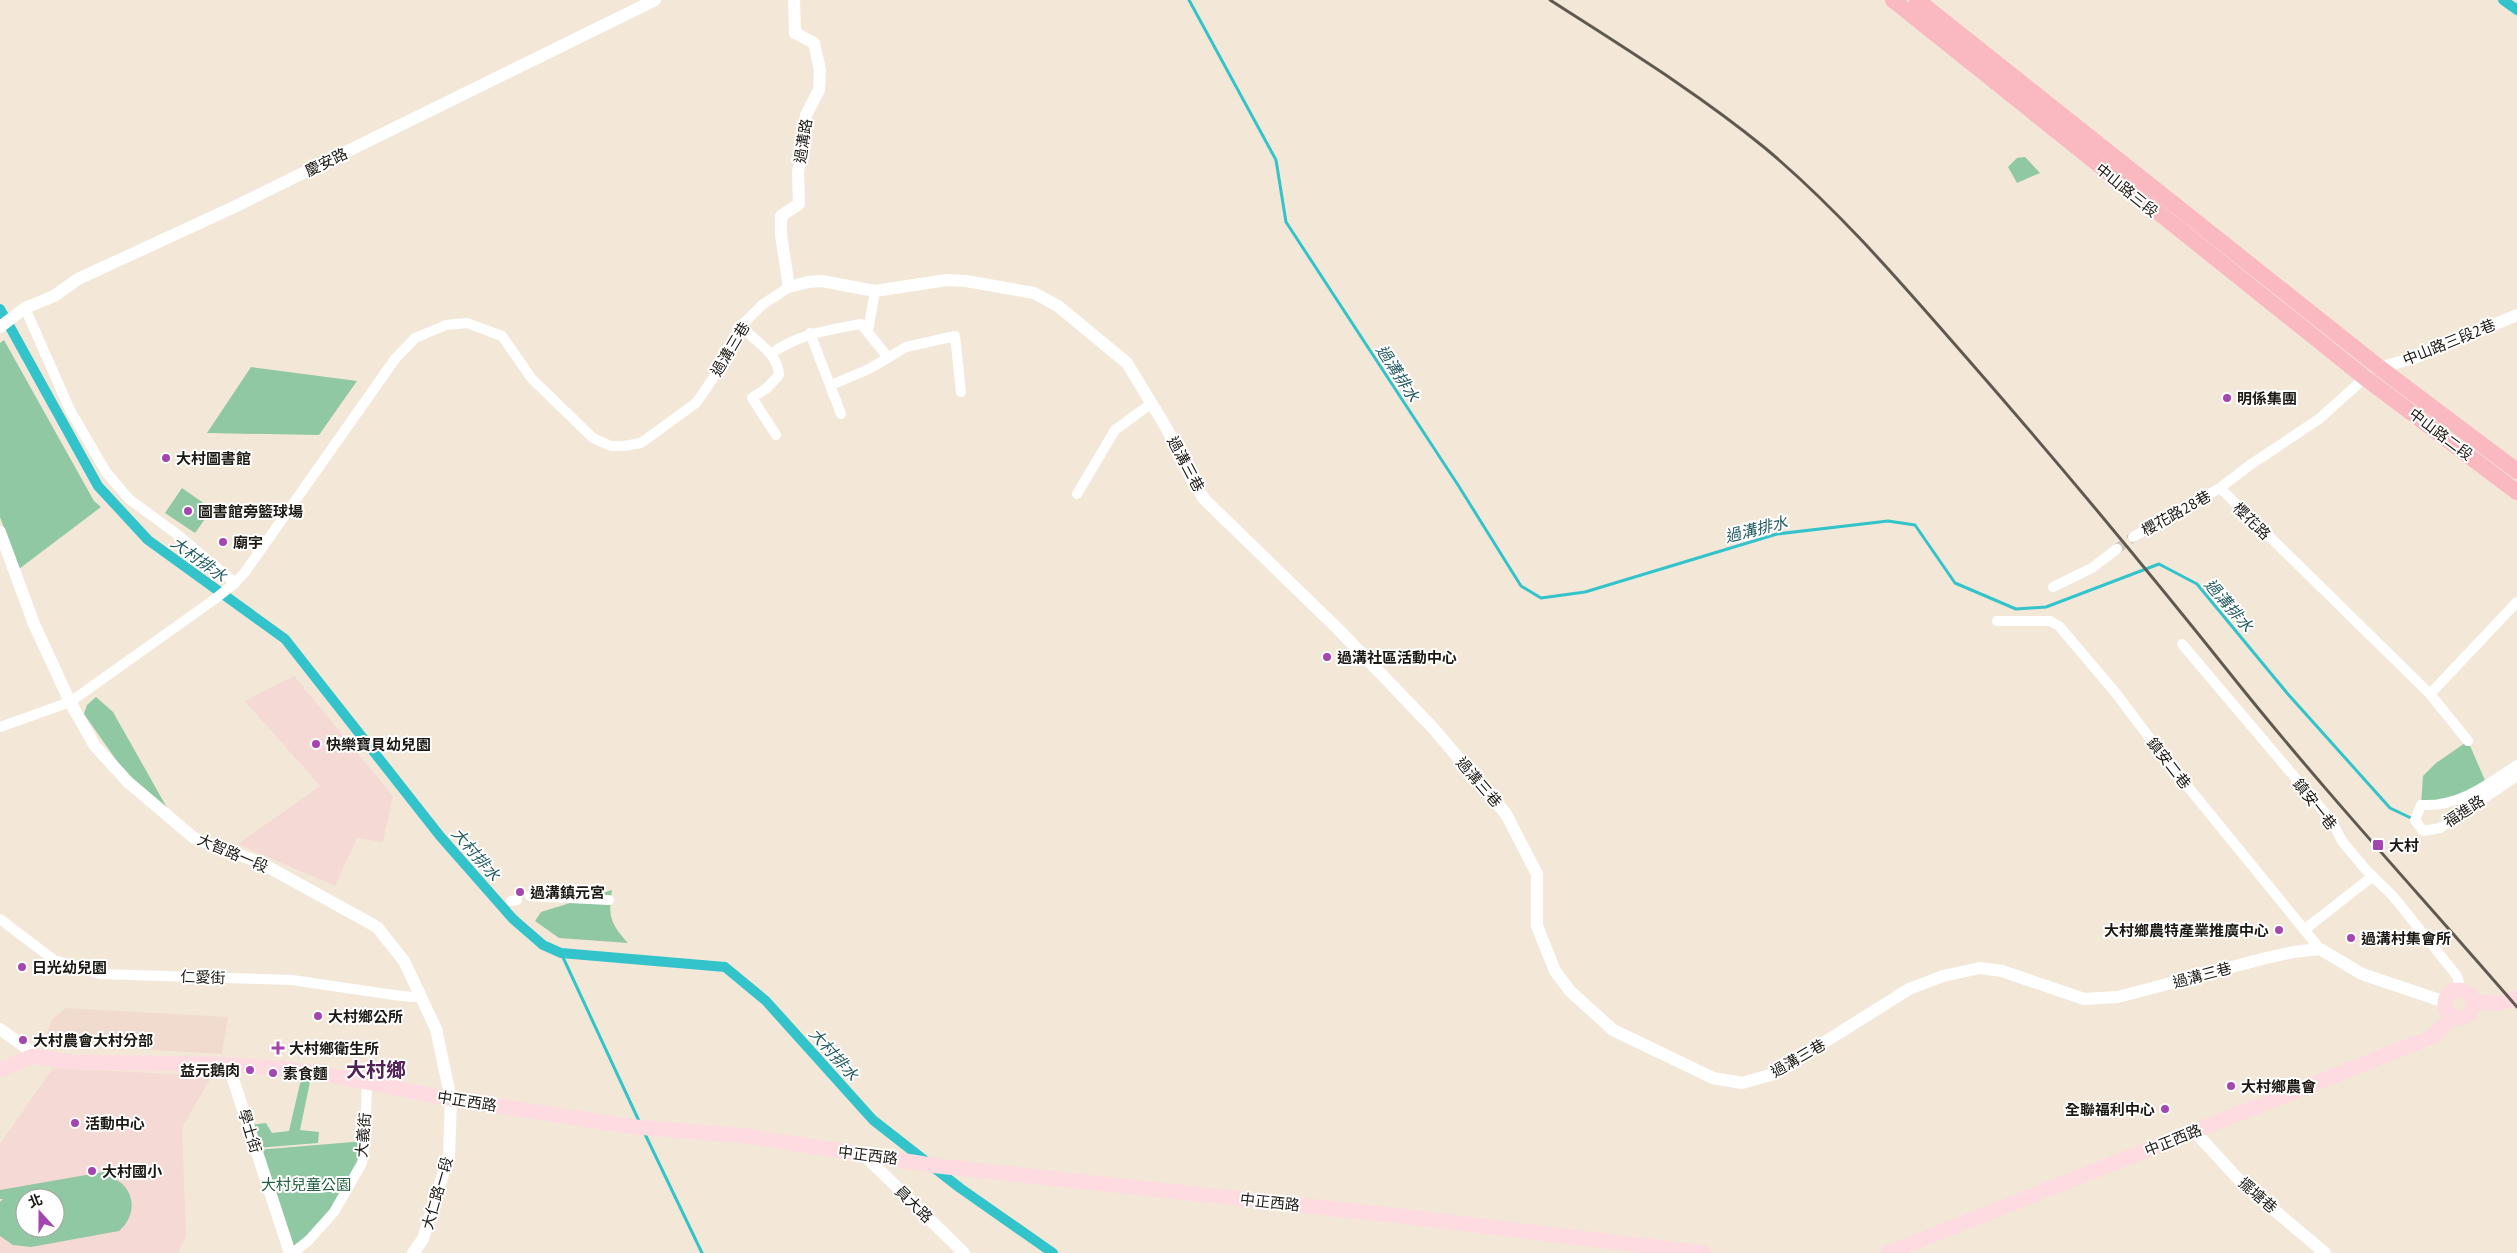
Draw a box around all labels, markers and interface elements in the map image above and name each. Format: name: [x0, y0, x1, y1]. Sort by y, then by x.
street label: 過溝路: [790, 117, 816, 165]
street label: 慶安路: [302, 144, 350, 180]
street label: 中山路三段: [2092, 159, 2162, 221]
street label: 中山路三段2巷: [2400, 315, 2498, 369]
street label: 過溝三巷: [706, 318, 754, 380]
water label: 過溝排水: [1372, 341, 1424, 406]
place label: 明係集團: [2237, 389, 2297, 408]
marker: 明係集團: [2221, 392, 2233, 404]
street label: 中山路二段: [2405, 404, 2477, 464]
street label: 過溝三巷: [1164, 433, 1208, 495]
place label: 大村圖書館: [176, 449, 251, 468]
marker: 大村圖書館: [160, 452, 172, 464]
street label: 櫻花路28巷: [2138, 486, 2214, 540]
street label: 櫻花路: [2229, 499, 2275, 543]
place label: 圖書館旁籃球場: [198, 502, 303, 521]
marker: 圖書館旁籃球場: [182, 505, 194, 517]
water label: 過溝排水: [1723, 511, 1790, 546]
water label: 大村排水: [167, 532, 232, 586]
place label: 廟宇: [233, 533, 263, 552]
marker: 廟宇: [217, 536, 229, 548]
water label: 過溝排水: [2200, 574, 2258, 636]
place label: 過溝社區活動中心: [1337, 648, 1457, 667]
marker: 過溝社區活動中心: [1321, 651, 1333, 663]
street label: 鎮安二巷: [2143, 734, 2195, 792]
place label: 快樂寶貝幼兒園: [326, 735, 431, 754]
marker: 快樂寶貝幼兒園: [310, 738, 322, 750]
street label: 過溝三巷: [1452, 753, 1506, 811]
street label: 鎮安一巷: [2289, 775, 2341, 833]
street label: 福進路: [2440, 791, 2488, 831]
water label: 大村排水: [447, 823, 505, 885]
street label: 大智路一段: [195, 830, 271, 876]
place label: 大村: [2389, 836, 2419, 855]
marker: 大村: [2371, 838, 2385, 852]
place label: 過溝鎮元宮: [530, 883, 605, 902]
marker: 過溝鎮元宮: [514, 886, 526, 898]
place label: 大村鄉農特產業推廣中心: [2104, 921, 2269, 940]
marker: 大村鄉農特產業推廣中心: [2273, 924, 2285, 936]
place label: 過溝村集會所: [2361, 929, 2451, 948]
marker: 過溝村集會所: [2345, 932, 2357, 944]
place label: 日光幼兒園: [32, 958, 107, 977]
street label: 過溝三巷: [2171, 958, 2233, 992]
marker: 日光幼兒園: [16, 961, 28, 973]
street label: 仁愛街: [180, 967, 226, 987]
place label: 大村鄉公所: [328, 1007, 403, 1026]
marker: 大村鄉公所: [312, 1010, 324, 1022]
water label: 大村排水: [805, 1024, 864, 1085]
place label: 大村農會大村分部: [33, 1031, 153, 1050]
marker: 大村農會大村分部: [17, 1034, 29, 1046]
street label: 過溝三巷: [1767, 1035, 1829, 1081]
place label: 大村鄉衛生所: [289, 1039, 379, 1058]
marker: 大村鄉衛生所: [271, 1041, 285, 1055]
district label: 大村鄉: [346, 1057, 406, 1083]
place label: 益元鵝肉: [180, 1061, 240, 1080]
marker: 益元鵝肉: [244, 1064, 256, 1076]
place label: 素食麵: [283, 1064, 328, 1083]
marker: 素食麵: [267, 1067, 279, 1079]
place label: 大村鄉農會: [2241, 1077, 2316, 1096]
marker: 大村鄉農會: [2225, 1080, 2237, 1092]
street label: 中正西路: [436, 1087, 498, 1115]
place label: 全聯福利中心: [2065, 1100, 2155, 1119]
marker: 全聯福利中心: [2159, 1103, 2171, 1115]
street label: 學士街: [234, 1107, 266, 1155]
street label: 大義街: [352, 1112, 374, 1158]
place label: 活動中心: [85, 1114, 145, 1133]
marker: 活動中心: [69, 1117, 81, 1129]
street label: 中正西路: [2142, 1120, 2204, 1160]
street label: 中正西路: [837, 1142, 899, 1168]
street label: 大仁路一段: [418, 1154, 456, 1232]
place label: 大村國小: [102, 1162, 163, 1181]
marker: 大村國小: [86, 1165, 98, 1177]
street label: 擺塘巷: [2235, 1173, 2281, 1217]
park label: 大村兒童公園: [261, 1175, 351, 1194]
street label: 員大路: [891, 1182, 937, 1226]
north arrow: [15, 1188, 65, 1238]
street label: 中正西路: [1239, 1189, 1301, 1215]
text: 北: [26, 1190, 45, 1212]

